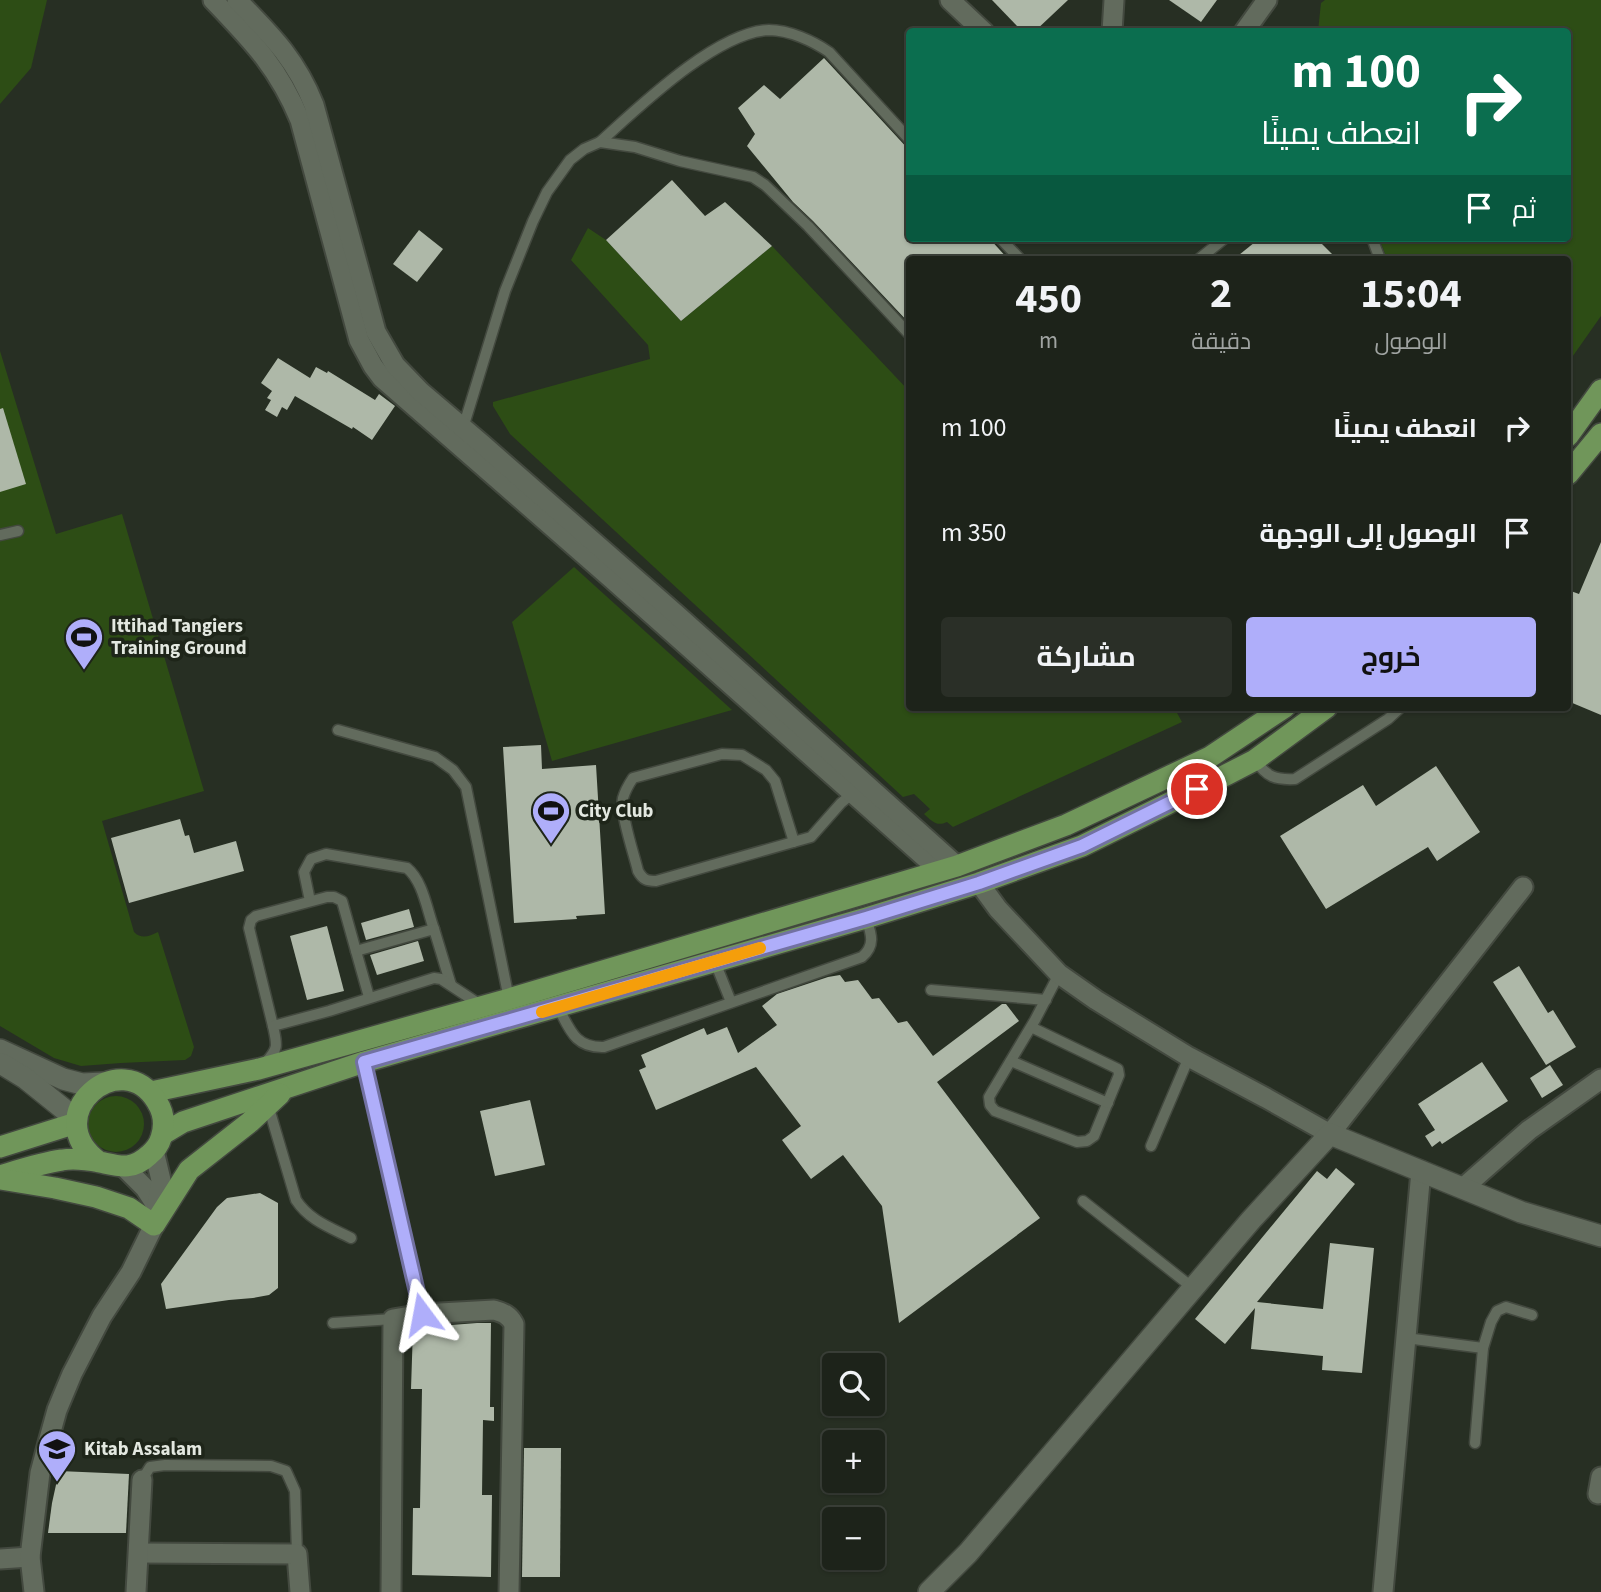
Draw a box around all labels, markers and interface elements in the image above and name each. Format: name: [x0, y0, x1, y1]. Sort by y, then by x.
text: 100 m: [1292, 37, 1421, 107]
icon: right: [1445, 56, 1536, 147]
text: انعطف يمينًا: [1261, 111, 1421, 157]
icon: arrive: [1460, 189, 1498, 227]
text: ثم: [1512, 191, 1536, 228]
text: 2: [1210, 264, 1232, 324]
text: 15:04: [1360, 264, 1462, 324]
text: 450: [1015, 269, 1082, 329]
text: m: [1039, 324, 1058, 357]
text: دقيقة: [1191, 325, 1251, 358]
text: الوصول: [1374, 325, 1448, 358]
text: 100 m: [941, 409, 1007, 446]
icon: right: [1498, 409, 1536, 447]
text: انعطف يمينًا: [1333, 410, 1477, 447]
text: 350 m: [941, 514, 1007, 551]
icon: arrive: [1498, 514, 1536, 552]
text: الوصول إلى الوجهة: [1259, 515, 1477, 552]
place label: Ittihad Tangiers Training Ground: [111, 613, 247, 662]
sports icon: Ittihad Tangiers Training Ground: [63, 616, 105, 671]
button: مشاركة: [941, 617, 1232, 697]
button: خروج: [1246, 617, 1536, 697]
pin: [1167, 759, 1227, 819]
icon: arrive: [1178, 770, 1216, 808]
sports icon: City Club: [530, 790, 572, 845]
place label: City Club: [578, 798, 654, 825]
position arrow: [385, 1277, 459, 1351]
map controls: [822, 1353, 885, 1570]
button: search: [822, 1353, 885, 1416]
school or university icon: Kitab Assalam: [36, 1428, 78, 1483]
button: +: [822, 1430, 885, 1493]
place label: Kitab Assalam: [84, 1436, 202, 1463]
button: −: [822, 1507, 885, 1570]

